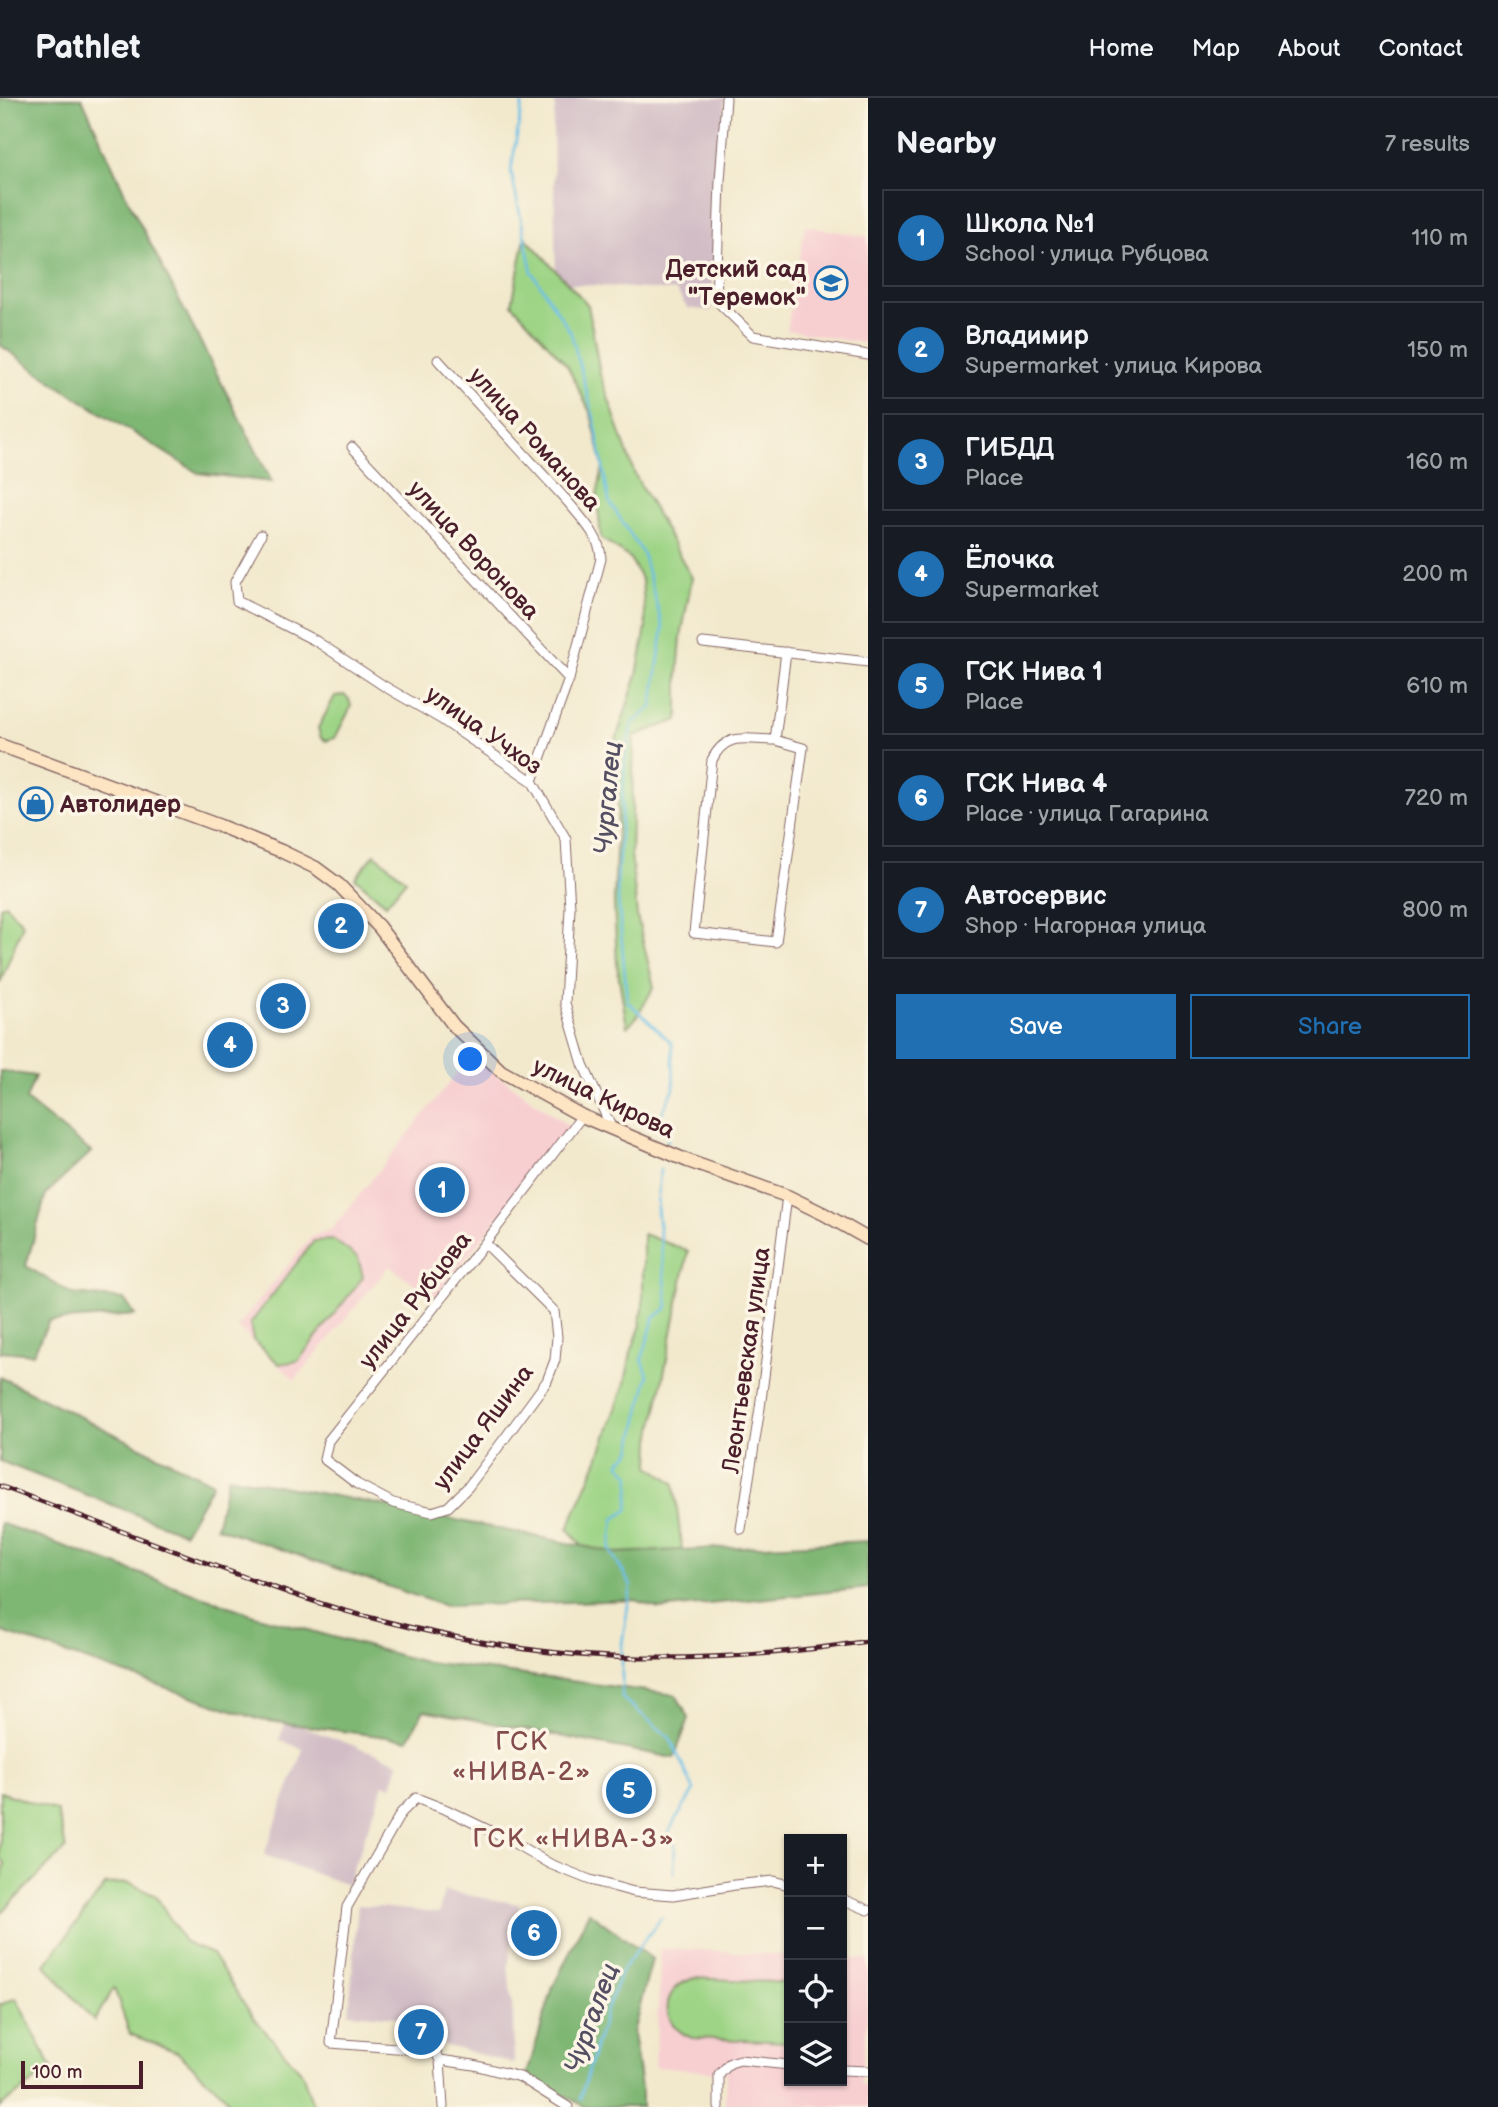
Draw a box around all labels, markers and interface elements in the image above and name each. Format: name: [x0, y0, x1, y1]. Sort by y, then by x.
text: Pathlet: [35, 28, 140, 68]
text: Home: [1089, 34, 1154, 63]
text: Map: [1192, 34, 1240, 63]
text: About: [1278, 34, 1340, 63]
text: Contact: [1378, 34, 1463, 63]
text: Nearby: [896, 126, 996, 162]
text: 7 results: [1385, 130, 1470, 158]
text: Школа №1: [965, 209, 1095, 240]
text: 1: [916, 224, 926, 252]
text: 110 m: [1411, 224, 1468, 252]
text: School · улица Рубцова: [965, 240, 1209, 268]
place label: Детский сад "Теремок": [665, 255, 807, 312]
school or university icon: Детский сад "Теремок": [812, 264, 850, 302]
text: Владимир: [965, 321, 1089, 352]
text: 2: [914, 336, 928, 364]
text: 150 m: [1407, 336, 1468, 364]
text: Supermarket · улица Кирова: [965, 352, 1262, 380]
street label: улица Романова: [462, 361, 607, 517]
text: ГИБДД: [965, 433, 1054, 464]
text: 3: [914, 448, 928, 476]
text: 160 m: [1406, 448, 1468, 476]
text: Place: [965, 464, 1023, 492]
street label: улица Воронова: [402, 475, 545, 626]
text: Ёлочка: [965, 545, 1054, 576]
text: 4: [914, 560, 928, 588]
text: 200 m: [1402, 560, 1468, 588]
text: Supermarket: [965, 576, 1099, 604]
text: ГСК Нива 1: [965, 657, 1103, 688]
text: 5: [914, 672, 928, 700]
text: 610 m: [1406, 672, 1468, 700]
street label: улица Учхоз: [420, 680, 547, 781]
text: Place: [965, 688, 1023, 716]
water label: Чургалец: [588, 740, 629, 856]
text: ГСК Нива 4: [965, 769, 1107, 800]
text: 6: [914, 784, 928, 812]
text: 720 m: [1404, 784, 1468, 812]
shop icon: Автолидер: [17, 785, 55, 823]
place label: Автолидер: [59, 790, 181, 819]
text: Place · улица Гагарина: [965, 800, 1209, 828]
text: Автосервис: [965, 881, 1107, 912]
text: 7: [915, 896, 927, 924]
text: 800 m: [1402, 896, 1468, 924]
pin: 2: [318, 900, 364, 952]
text: Shop · Нагорная улица: [965, 912, 1206, 940]
pin: 3: [260, 980, 306, 1032]
button: Save: [896, 994, 1176, 1059]
button: Share: [1190, 994, 1470, 1059]
pin: 4: [207, 1019, 253, 1071]
your location: [453, 1042, 487, 1076]
street label: улица Кирова: [528, 1052, 680, 1145]
pin: 1: [419, 1164, 465, 1216]
street label: улица Рубцова: [353, 1226, 478, 1375]
street label: Леонтьевская улица: [716, 1245, 777, 1476]
street label: улица Яшина: [427, 1359, 540, 1496]
district label: ГСК «НИВА-2»: [452, 1727, 592, 1788]
pin: 5: [606, 1765, 652, 1817]
district label: ГСК «НИВА-3»: [473, 1824, 675, 1855]
map controls: [784, 1834, 847, 2086]
button: +: [784, 1834, 847, 1897]
button: −: [784, 1897, 847, 1960]
pin: 6: [511, 1907, 557, 1959]
water label: Чургалец: [558, 1960, 626, 2077]
button: locate: [784, 1960, 847, 2023]
pin: 7: [398, 2006, 444, 2058]
button: layers: [784, 2023, 847, 2086]
scale bar: [21, 2058, 144, 2090]
text: 100 m: [32, 2061, 83, 2084]

